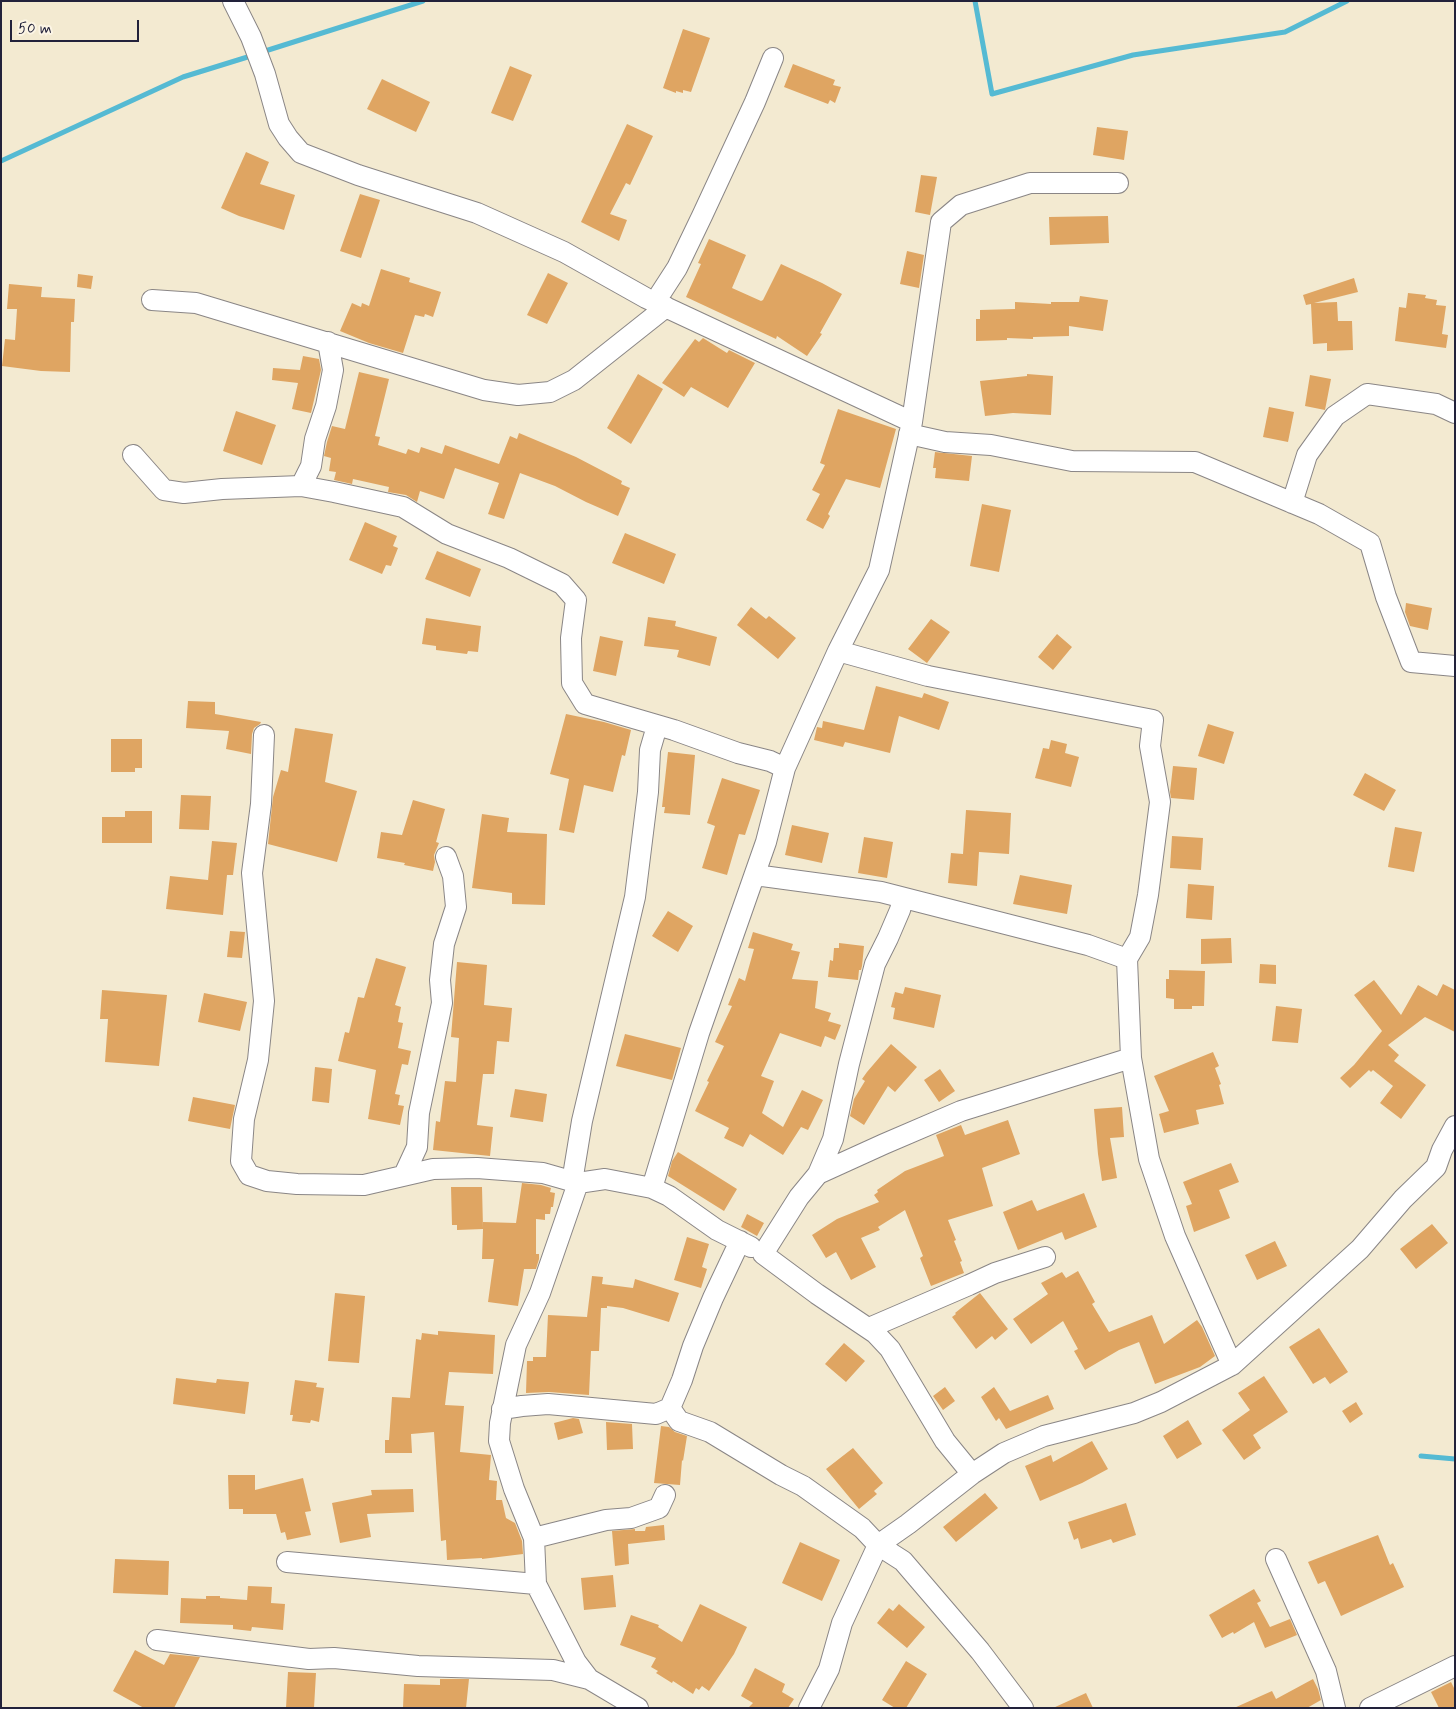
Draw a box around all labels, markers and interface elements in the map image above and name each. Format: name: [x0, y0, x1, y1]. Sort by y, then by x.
scale bar: [12, 10, 141, 42]
text: 50 m: [18, 19, 52, 39]

